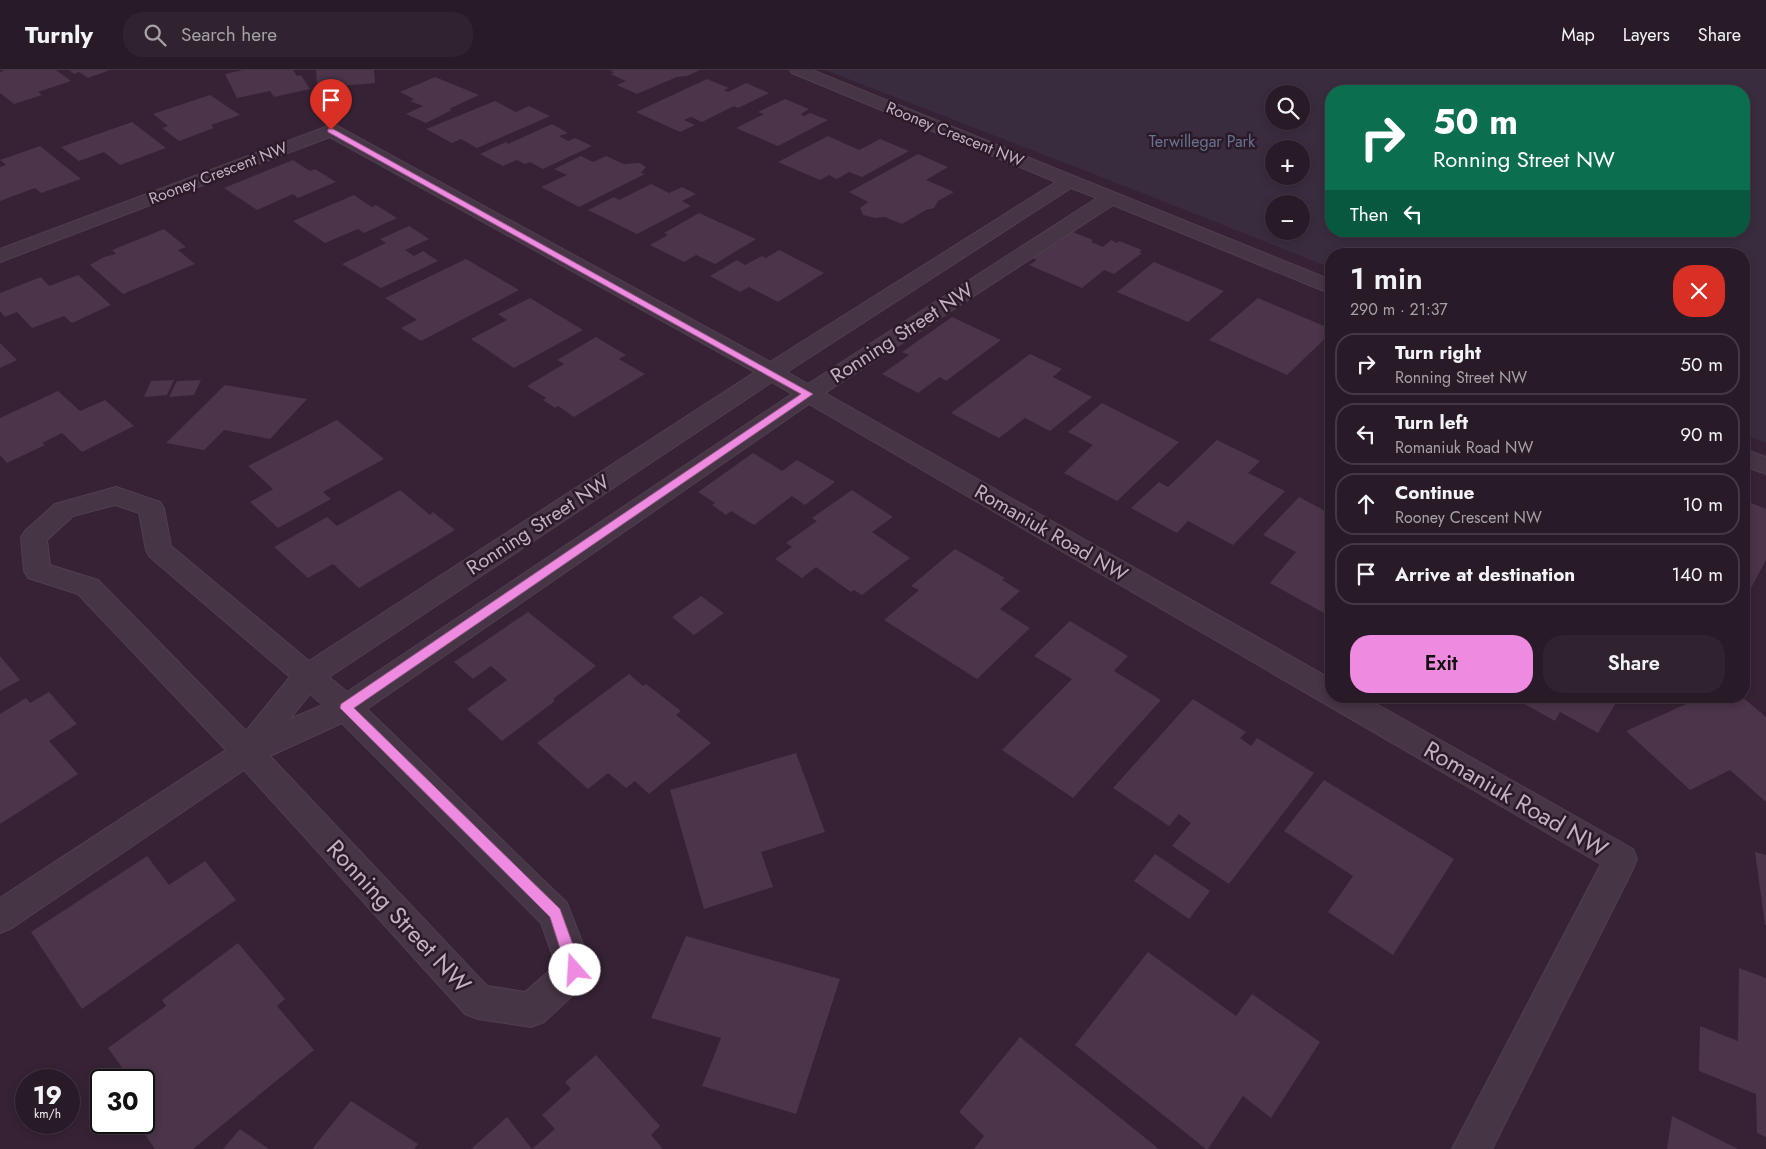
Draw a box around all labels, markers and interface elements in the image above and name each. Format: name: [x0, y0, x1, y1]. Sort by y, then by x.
search box: [123, 12, 473, 57]
text: Turnly: [25, 17, 93, 52]
icon: search: [141, 21, 169, 49]
text: Search here: [181, 21, 277, 48]
text: Map: [1561, 22, 1595, 48]
text: Layers: [1623, 22, 1670, 48]
text: Share: [1698, 22, 1741, 48]
pin: [310, 79, 352, 130]
map controls: [1265, 85, 1310, 240]
button: search: [1265, 85, 1310, 130]
icon: arrive: [317, 86, 345, 114]
street label: Rooney Crescent NW: [883, 96, 1027, 172]
text: 50 m: [1433, 97, 1518, 147]
icon: right: [1350, 105, 1415, 170]
park label: Terwillegar Park: [1149, 130, 1256, 153]
street label: Rooney Crescent NW: [145, 136, 291, 210]
button: +: [1265, 140, 1310, 185]
text: Ronning Street NW: [1433, 143, 1615, 175]
button: −: [1265, 195, 1310, 240]
icon: left: [1399, 200, 1427, 228]
text: Then: [1350, 201, 1389, 228]
text: 1 min: [1350, 257, 1423, 300]
button: close: [1673, 265, 1725, 317]
street label: Ronning Street NW: [825, 276, 979, 390]
text: 290 m · 21:37: [1350, 298, 1448, 321]
text: Turn right: [1395, 339, 1481, 366]
icon: right: [1352, 350, 1380, 378]
text: 50 m: [1680, 351, 1723, 378]
text: Ronning Street NW: [1395, 366, 1527, 389]
text: Turn left: [1395, 409, 1468, 436]
icon: left: [1352, 420, 1380, 448]
text: 90 m: [1680, 421, 1723, 448]
text: Romaniuk Road NW: [1395, 436, 1533, 459]
street label: Ronning Street NW: [461, 468, 615, 582]
street label: Romaniuk Road NW: [969, 477, 1133, 589]
text: Continue: [1395, 479, 1474, 506]
icon: ahead: [1352, 490, 1380, 518]
text: 10 m: [1683, 491, 1723, 518]
text: Rooney Crescent NW: [1395, 506, 1542, 529]
icon: arrive: [1352, 560, 1380, 588]
text: Arrive at destination: [1395, 561, 1575, 588]
text: 140 m: [1671, 561, 1723, 588]
button: Exit: [1350, 635, 1533, 693]
button: Share: [1543, 635, 1725, 693]
street label: Romaniuk Road NW: [1417, 732, 1615, 866]
street label: Ronning Street NW: [319, 832, 480, 1001]
position arrow: [548, 943, 600, 995]
speed limit sign: 30: [90, 1069, 155, 1134]
text: 19: [33, 1077, 62, 1113]
text: km/h: [34, 1105, 61, 1123]

